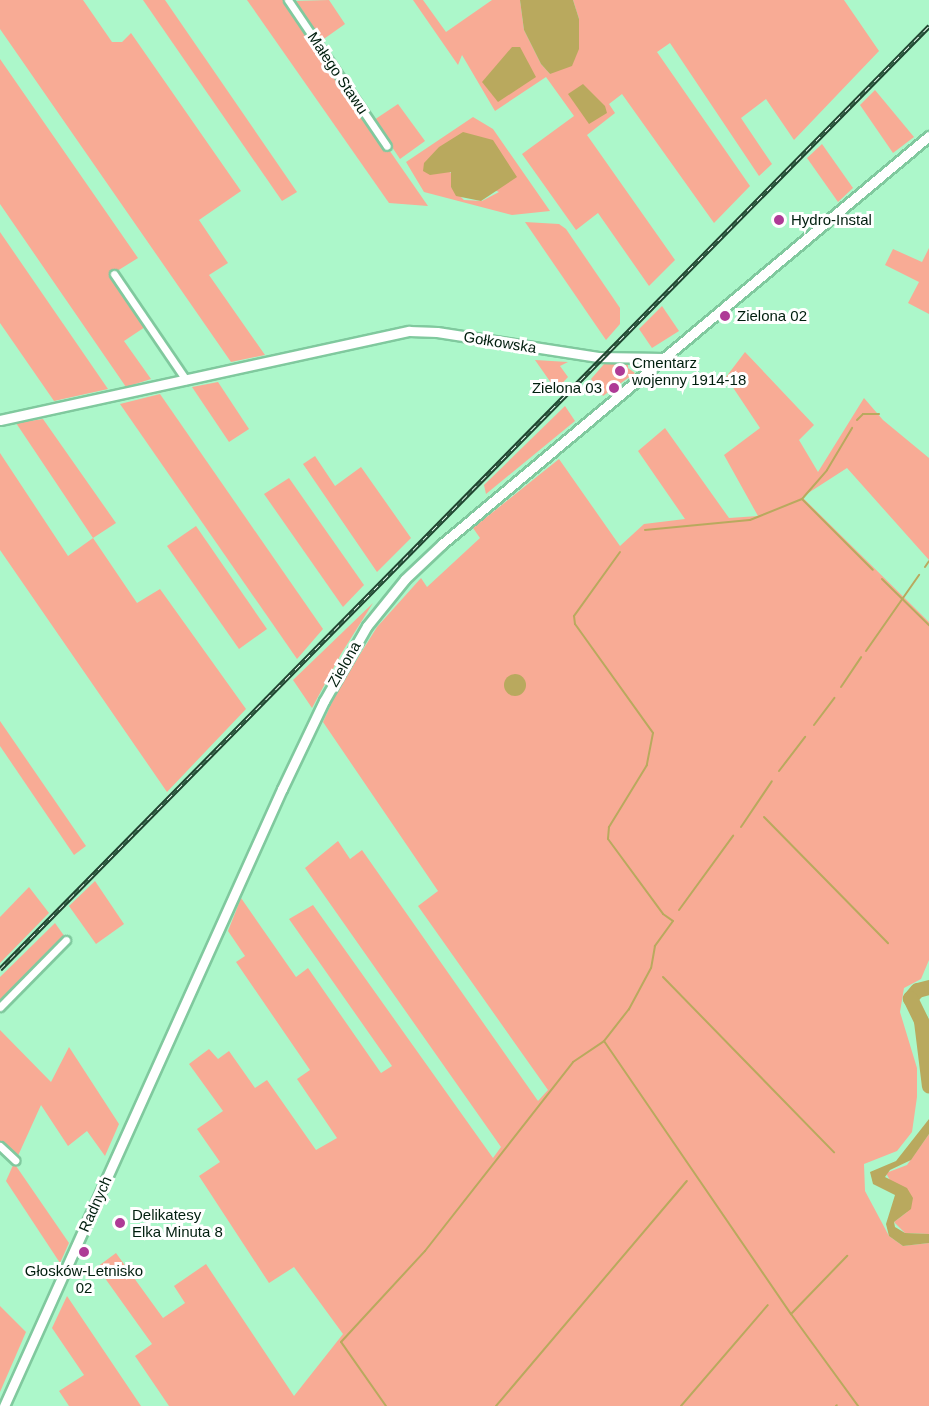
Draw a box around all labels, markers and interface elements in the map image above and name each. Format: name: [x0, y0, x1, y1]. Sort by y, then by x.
street label: Małego Stawu: [304, 29, 372, 117]
place label: Hydro-Instal: [791, 211, 872, 229]
marker: Hydro-Instal: [772, 213, 786, 227]
place label: Zielona 02: [737, 307, 807, 325]
marker: Zielona 02: [718, 309, 732, 323]
street label: Gołkowska: [462, 327, 538, 357]
place label: Cmentarz wojenny 1914-18: [632, 353, 746, 388]
marker: Cmentarz wojenny 1914-18: [613, 364, 627, 378]
place label: Zielona 03: [532, 379, 602, 397]
marker: Zielona 03: [607, 381, 621, 395]
street label: Zielona: [324, 638, 364, 690]
street label: Radnych: [75, 1173, 115, 1235]
place label: Delikatesy Elka Minuta 8: [132, 1205, 223, 1240]
marker: Delikatesy Elka Minuta 8: [113, 1216, 127, 1230]
marker: Głosków-Letnisko 02: [77, 1245, 91, 1259]
place label: Głosków-Letnisko 02: [25, 1261, 143, 1296]

